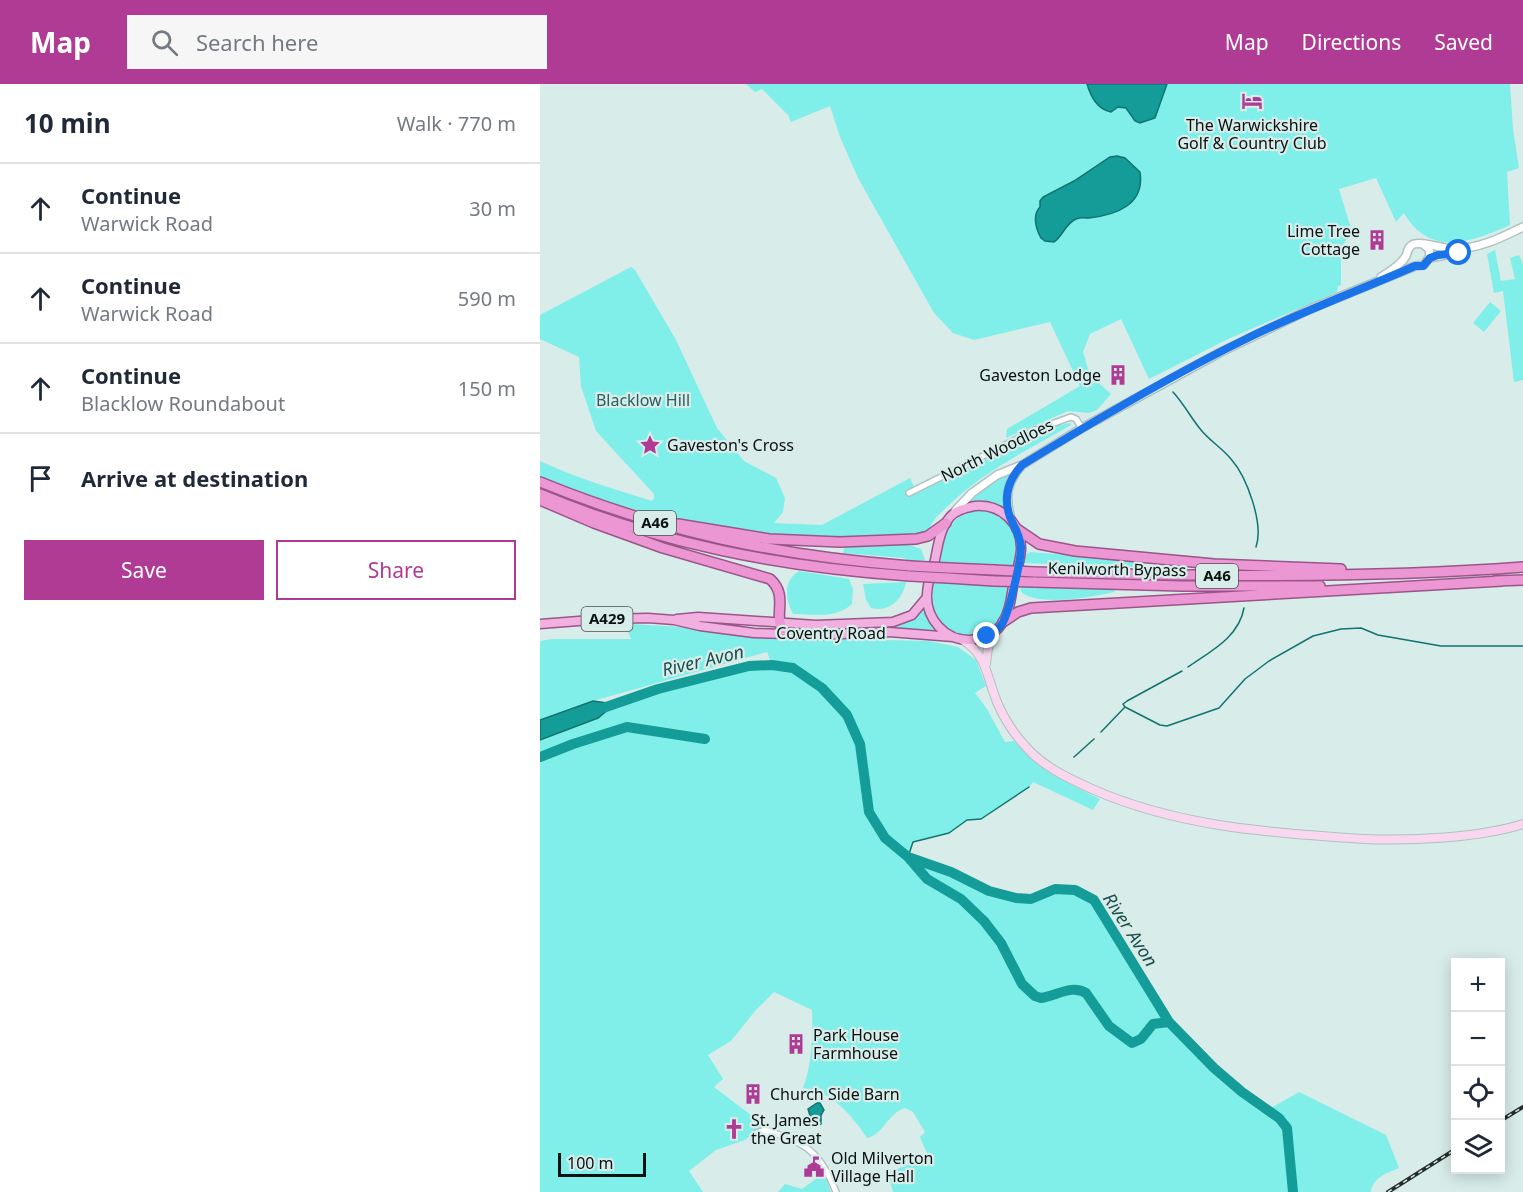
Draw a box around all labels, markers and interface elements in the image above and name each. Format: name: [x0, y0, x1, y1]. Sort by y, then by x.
search box: [127, 15, 547, 69]
text: Map: [30, 23, 91, 61]
icon: search: [148, 26, 181, 59]
text: Search here: [196, 27, 318, 57]
text: Map: [1225, 28, 1269, 56]
text: Directions: [1302, 28, 1401, 56]
text: Saved: [1434, 28, 1493, 56]
hotel icon: The Warwickshire Golf & Country Club: [1240, 89, 1264, 113]
text: 10 min: [24, 105, 111, 141]
text: Walk · 770 m: [397, 110, 516, 137]
place label: The Warwickshire Golf & Country Club: [1177, 114, 1327, 154]
text: Continue: [81, 180, 181, 210]
icon: ahead: [24, 192, 57, 225]
text: 30 m: [469, 195, 516, 222]
text: Warwick Road: [81, 210, 213, 237]
place label: Lime Tree Cottage: [1287, 220, 1360, 260]
building icon: Lime Tree Cottage: [1365, 228, 1389, 252]
route start: [1445, 239, 1471, 265]
text: Continue: [81, 270, 181, 300]
icon: ahead: [24, 282, 57, 315]
text: 590 m: [458, 285, 516, 312]
text: Warwick Road: [81, 300, 213, 327]
text: Continue: [81, 360, 181, 390]
building icon: Gaveston Lodge: [1106, 363, 1130, 387]
place label: Gaveston Lodge: [979, 364, 1101, 386]
icon: ahead: [24, 372, 57, 405]
text: 150 m: [458, 375, 516, 402]
park label: Blacklow Hill: [596, 389, 690, 411]
text: Blacklow Roundabout: [81, 390, 285, 417]
street label: North Woodloes: [937, 413, 1057, 487]
place icon: Gaveston's Cross: [638, 433, 662, 457]
place label: Gaveston's Cross: [667, 434, 794, 456]
icon: arrive: [24, 462, 57, 495]
text: Arrive at destination: [81, 463, 308, 493]
road number: A46: [634, 511, 676, 535]
button: Save: [24, 540, 264, 600]
button: Share: [276, 540, 516, 600]
street label: Kenilworth Bypass: [1048, 557, 1186, 581]
road number: A46: [1196, 564, 1238, 588]
road number: A429: [582, 607, 632, 631]
street label: Coventry Road: [776, 622, 886, 644]
route end: [973, 622, 999, 648]
water label: River Avon: [660, 639, 746, 681]
water label: River Avon: [1098, 888, 1164, 971]
map controls: [1451, 958, 1505, 1174]
button: +: [1451, 958, 1505, 1012]
button: −: [1451, 1012, 1505, 1066]
place label: Park House Farmhouse: [813, 1024, 899, 1064]
building icon: Park House Farmhouse: [784, 1032, 808, 1056]
button: locate: [1451, 1066, 1505, 1120]
building icon: Church Side Barn: [741, 1082, 765, 1106]
place label: Church Side Barn: [770, 1083, 900, 1105]
place label: St. James the Great: [751, 1109, 822, 1149]
church icon: St. James the Great: [722, 1117, 746, 1141]
button: layers: [1451, 1120, 1505, 1174]
place label: Old Milverton Village Hall: [831, 1147, 934, 1187]
scale bar: [558, 1150, 646, 1178]
text: 100 m: [567, 1152, 614, 1174]
public building icon: Old Milverton Village Hall: [802, 1155, 826, 1179]

